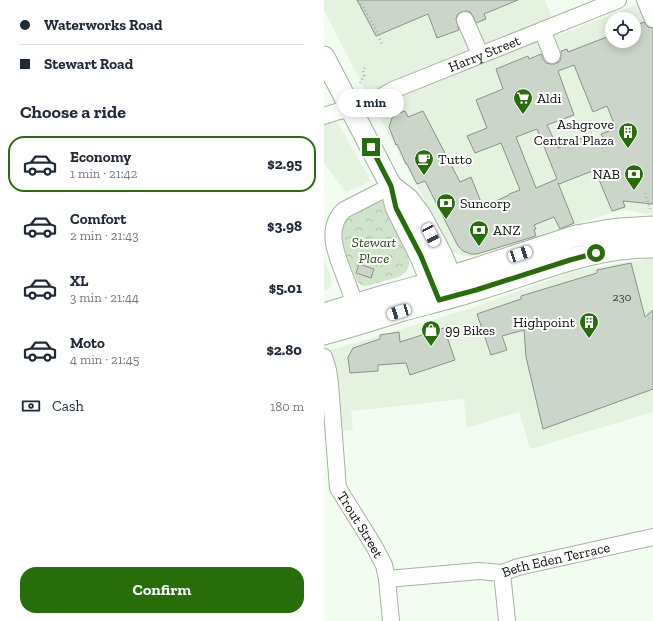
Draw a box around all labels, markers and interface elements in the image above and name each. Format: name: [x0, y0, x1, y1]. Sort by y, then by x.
map controls: [605, 12, 641, 48]
button: locate: [605, 12, 641, 48]
text: Waterworks Road: [44, 16, 162, 34]
street label: Harry Street: [446, 31, 523, 76]
text: Stewart Road: [44, 55, 133, 73]
supermarket icon: Aldi: [512, 87, 534, 115]
callout: 1 min: [338, 89, 404, 117]
place label: Aldi: [537, 90, 561, 107]
text: 1 min: [356, 95, 386, 110]
text: Choose a ride: [20, 101, 126, 123]
place label: Ashgrove Central Plaza: [534, 116, 614, 149]
building icon: Ashgrove Central Plaza: [617, 121, 639, 149]
route end: [362, 138, 380, 156]
icon: car: [22, 146, 58, 182]
text: Economy: [70, 148, 131, 166]
cafe icon: Tutto: [413, 148, 435, 176]
place label: Tutto: [438, 151, 472, 168]
text: $2.95: [267, 155, 302, 173]
bank icon: NAB: [623, 163, 645, 191]
text: 1 min · 21:42: [70, 166, 137, 181]
place label: NAB: [592, 166, 620, 183]
bank icon: Suncorp: [435, 192, 457, 220]
place label: Suncorp: [460, 195, 511, 212]
icon: car: [22, 208, 58, 244]
text: Comfort: [70, 210, 126, 228]
text: $3.98: [267, 217, 302, 235]
bank icon: ANZ: [468, 219, 490, 247]
car: [420, 222, 442, 248]
place label: ANZ: [493, 222, 520, 239]
text: 2 min · 21:43: [70, 228, 139, 243]
park label: Stewart Place: [352, 234, 397, 267]
route start: [587, 244, 605, 262]
car: [507, 245, 533, 263]
icon: car: [22, 270, 58, 306]
text: XL: [70, 272, 88, 290]
text: $5.01: [269, 279, 302, 297]
text: 3 min · 21:44: [70, 290, 139, 305]
house number: 230: [613, 290, 632, 304]
car: [386, 303, 412, 321]
building icon: Highpoint: [578, 311, 600, 339]
place label: Highpoint: [513, 314, 576, 331]
shop icon: 99 Bikes: [420, 319, 442, 347]
place label: 99 Bikes: [445, 322, 495, 339]
icon: car: [22, 332, 58, 368]
text: Moto: [70, 334, 105, 352]
text: $2.80: [266, 341, 302, 359]
text: 4 min · 21:45: [70, 352, 139, 367]
icon: cash: [20, 395, 42, 417]
text: Cash: [52, 397, 84, 415]
text: 180 m: [270, 399, 304, 414]
street label: Trout Street: [334, 488, 388, 561]
street label: Beth Eden Terrace: [499, 538, 612, 581]
button: Confirm: [20, 567, 304, 613]

